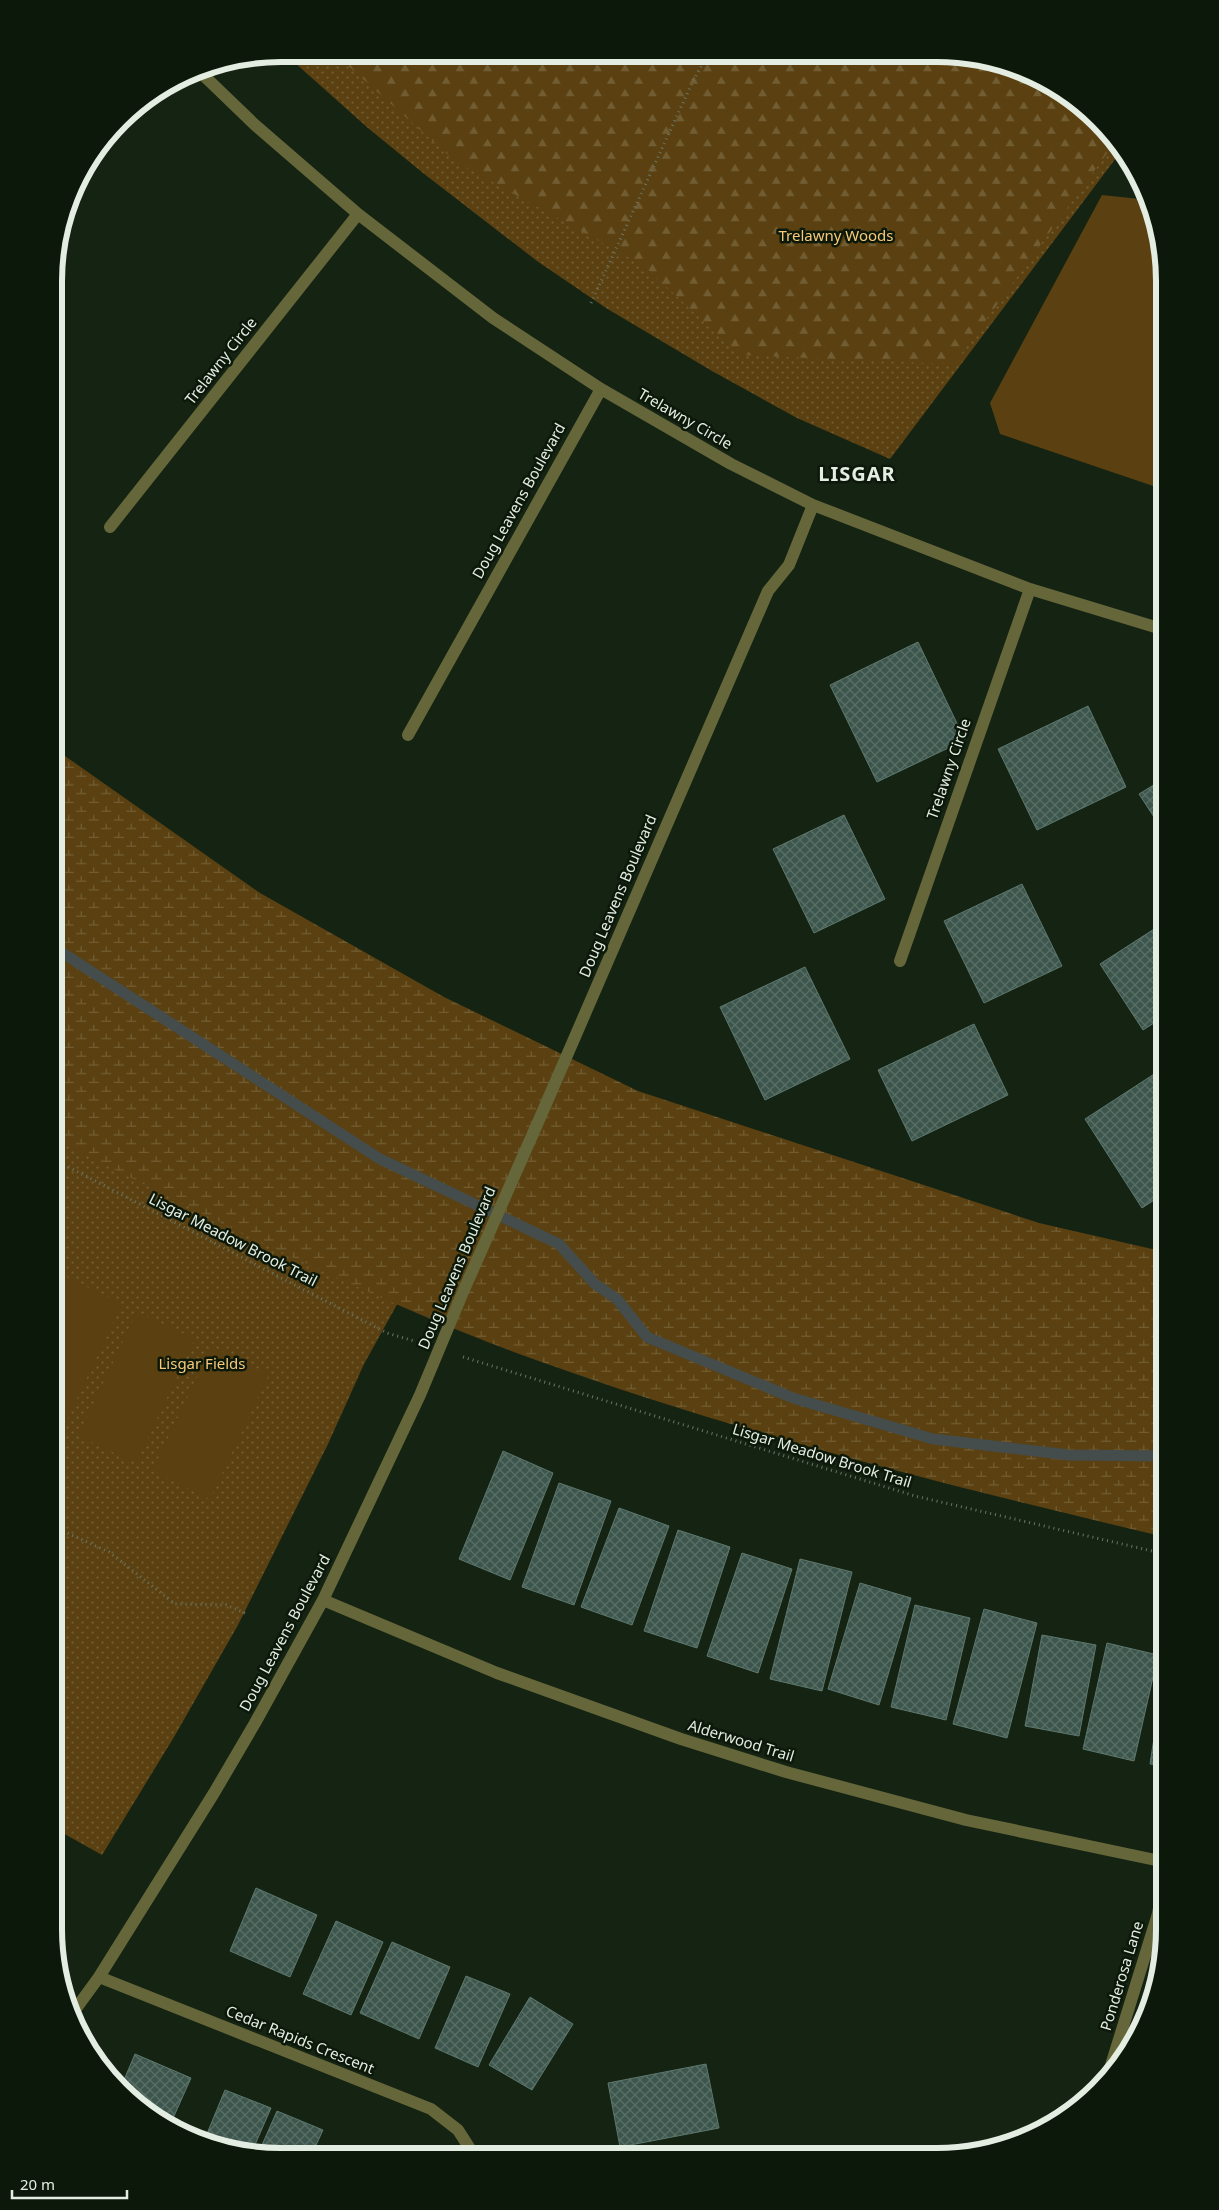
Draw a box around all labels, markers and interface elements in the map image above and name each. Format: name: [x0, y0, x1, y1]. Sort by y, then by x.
park label: Trelawny Woods: [778, 225, 894, 245]
street label: Trelawny Circle: [180, 313, 261, 408]
street label: Trelawny Circle: [635, 383, 736, 453]
street label: Doug Leavens Boulevard: [467, 419, 569, 582]
district label: LISGAR: [818, 460, 896, 487]
street label: Trelawny Circle: [921, 715, 975, 822]
street label: Doug Leavens Boulevard: [574, 811, 660, 980]
street label: Doug Leavens Boulevard: [413, 1183, 499, 1352]
street label: Lisgar Meadow Brook Trail: [146, 1188, 321, 1290]
park label: Lisgar Fields: [158, 1353, 246, 1373]
street label: Lisgar Meadow Brook Trail: [730, 1418, 914, 1492]
street label: Doug Leavens Boulevard: [234, 1551, 334, 1714]
street label: Alderwood Trail: [686, 1714, 797, 1766]
street label: Ponderosa Lane: [1095, 1918, 1147, 2033]
street label: Cedar Rapids Crescent: [223, 2000, 378, 2078]
scale bar: [12, 2168, 128, 2200]
text: 20 m: [20, 2174, 55, 2194]

